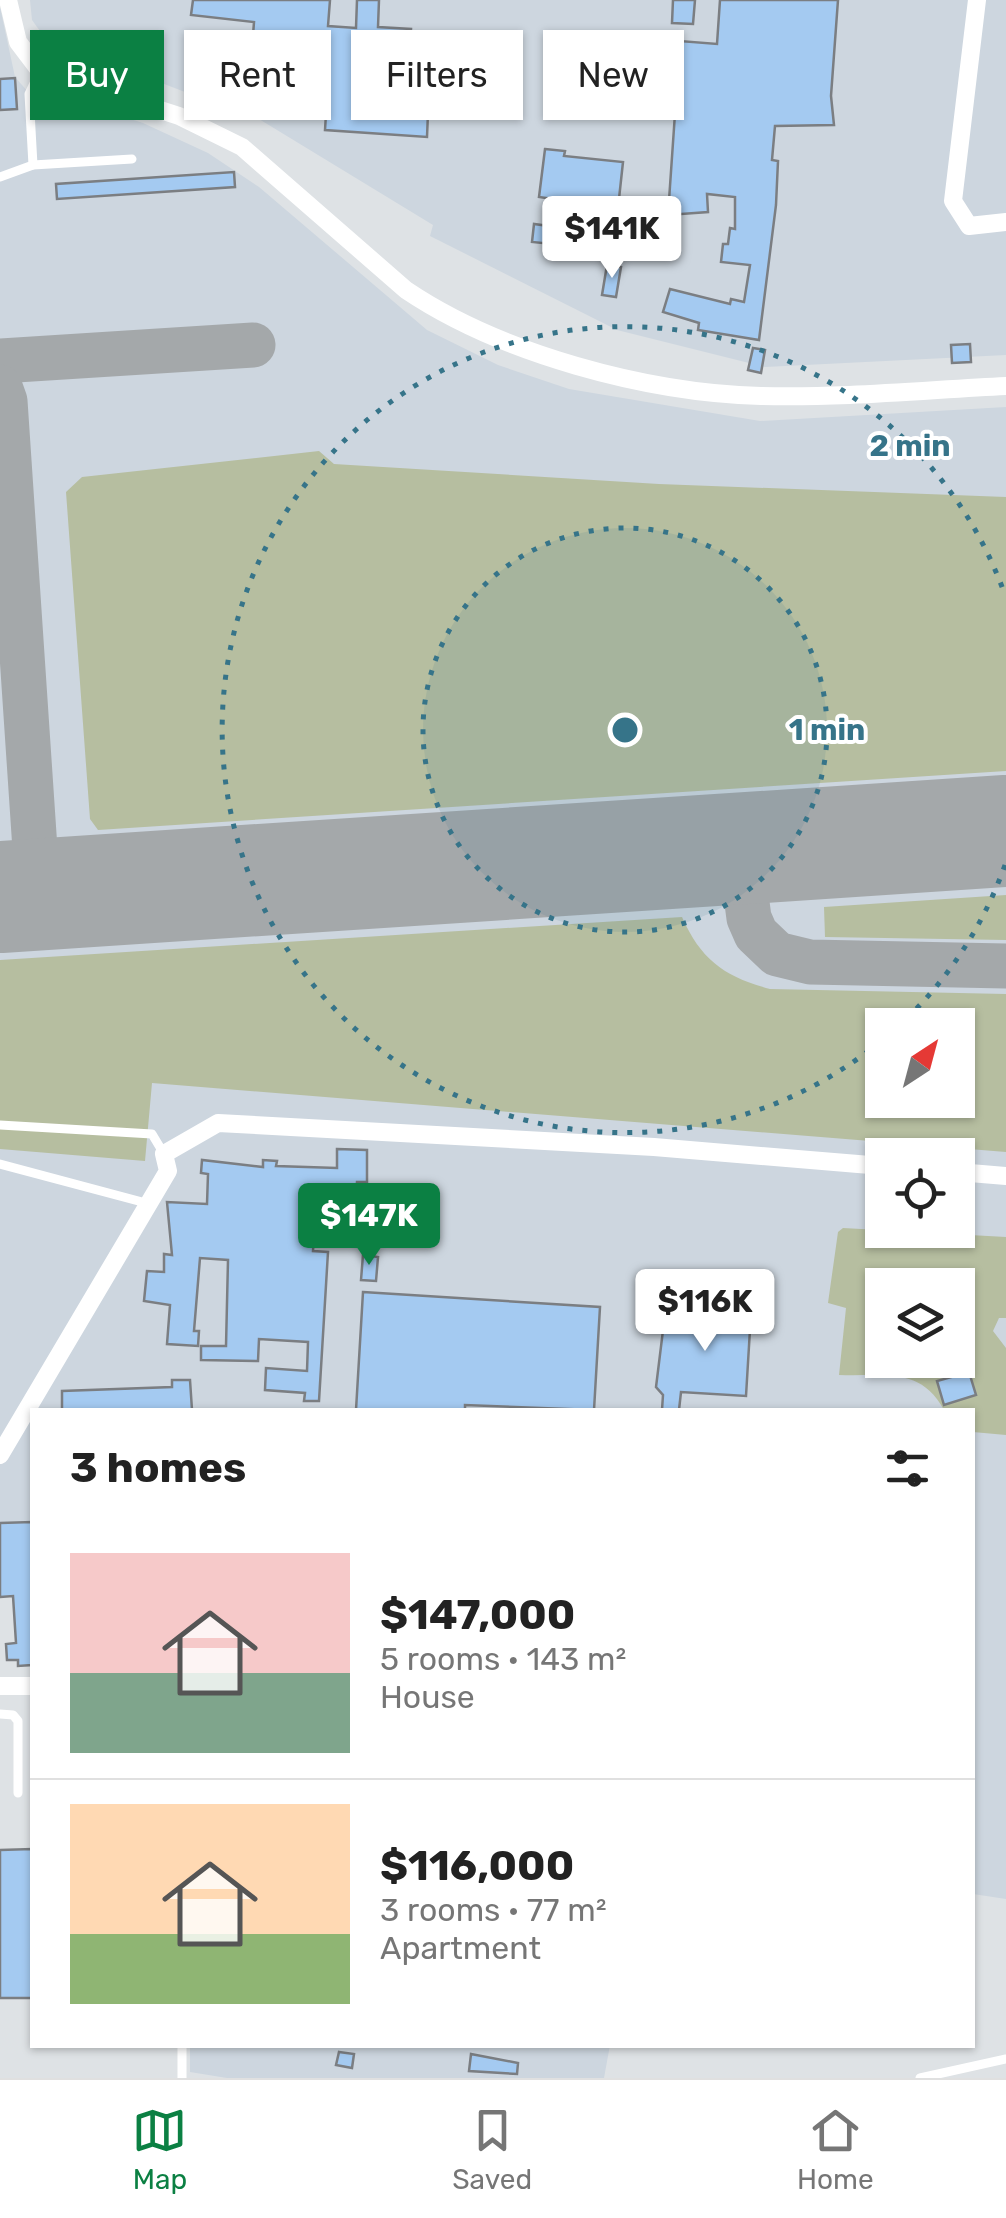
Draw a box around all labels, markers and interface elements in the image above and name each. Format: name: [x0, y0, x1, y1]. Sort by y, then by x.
chip: Buy: [30, 30, 164, 120]
chip: Rent: [184, 30, 331, 120]
chip: Filters: [351, 30, 523, 120]
chip: New: [543, 30, 684, 120]
pin: $141K: [542, 196, 682, 281]
text: $141K: [564, 209, 660, 247]
text: 2 min: [869, 428, 951, 464]
centre of rings: [607, 712, 643, 748]
text: 1 min: [789, 712, 865, 748]
north arrow: [865, 1008, 975, 1118]
map controls: [865, 1008, 975, 1378]
button: locate: [865, 1138, 975, 1248]
pin: $147K: [299, 1183, 439, 1268]
text: $147K: [320, 1196, 418, 1234]
button: layers: [865, 1268, 975, 1378]
pin: $116K: [635, 1269, 775, 1354]
text: $116K: [657, 1282, 753, 1320]
icon: filters: [880, 1441, 935, 1496]
text: 3 homes: [70, 1443, 246, 1493]
text: $147,000: [380, 1590, 575, 1640]
icon: home: [150, 1593, 270, 1713]
text: 5 rooms · 143 m²: [380, 1640, 626, 1678]
text: House: [380, 1678, 475, 1716]
text: $116,000: [380, 1841, 574, 1891]
icon: home: [150, 1844, 270, 1964]
text: 3 rooms · 77 m²: [380, 1891, 607, 1929]
text: Apartment: [380, 1929, 541, 1967]
tab: Map: [132, 2103, 187, 2196]
tab: Saved: [452, 2103, 532, 2196]
tab: Home: [797, 2103, 874, 2196]

